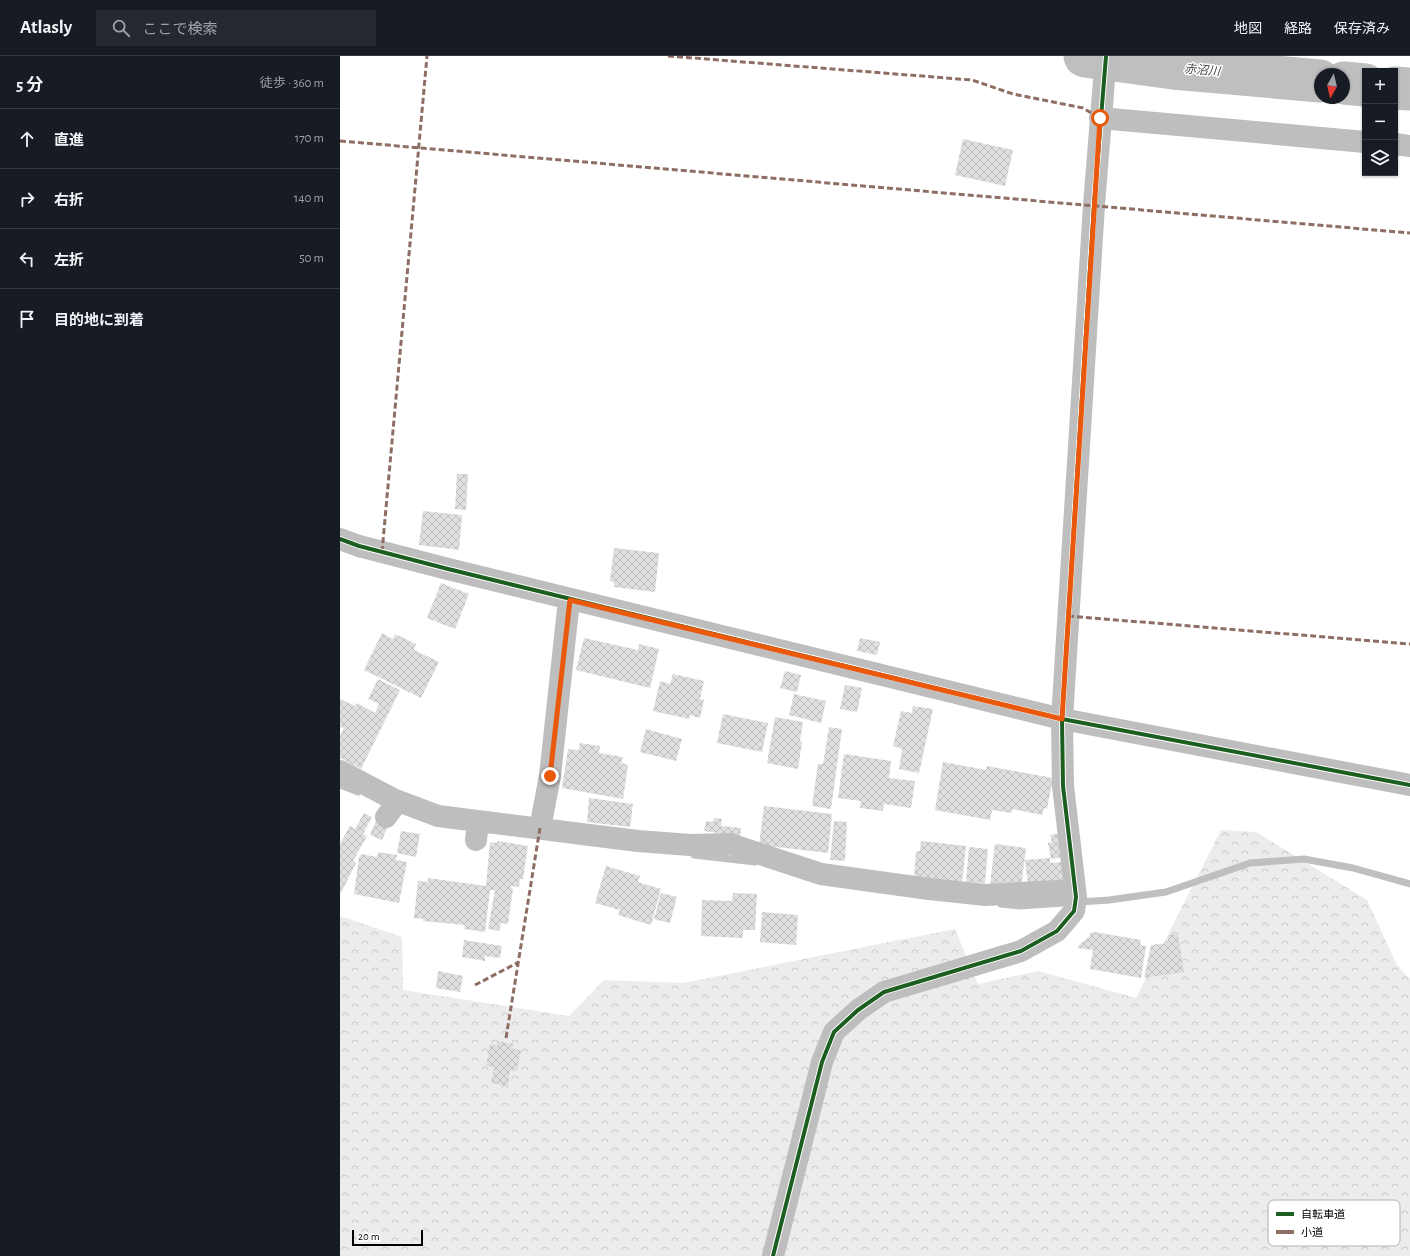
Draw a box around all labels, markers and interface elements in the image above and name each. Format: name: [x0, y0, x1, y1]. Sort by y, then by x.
search box: [96, 10, 376, 46]
icon: search: [110, 17, 132, 39]
text: Atlasly: [20, 18, 72, 37]
text: ここで検索: [142, 22, 217, 37]
text: 地図: [1234, 22, 1262, 36]
text: 経路: [1284, 22, 1312, 36]
text: 保存済み: [1334, 22, 1390, 36]
water label: 赤沼川: [1184, 61, 1223, 78]
north arrow: [1314, 68, 1350, 104]
map controls: [1362, 68, 1398, 176]
button: +: [1362, 68, 1398, 104]
text: 5 分: [16, 76, 43, 93]
text: 徒歩 · 360 m: [260, 77, 324, 90]
button: −: [1362, 104, 1398, 140]
route start: [1091, 109, 1109, 127]
icon: ahead: [16, 128, 38, 150]
text: 170 m: [295, 132, 324, 145]
text: 直進: [54, 133, 84, 148]
button: layers: [1362, 140, 1398, 176]
icon: right: [16, 188, 38, 210]
text: 140 m: [294, 192, 324, 205]
text: 右折: [54, 193, 84, 208]
icon: left: [16, 248, 38, 270]
text: 50 m: [299, 252, 324, 265]
text: 左折: [54, 253, 84, 268]
icon: arrive: [16, 308, 38, 330]
text: 目的地に到着: [54, 313, 144, 328]
route end: [541, 767, 559, 785]
legend: [1268, 1200, 1400, 1246]
text: 自転車道: [1301, 1208, 1345, 1220]
text: 小道: [1301, 1226, 1323, 1238]
scale bar: [352, 1228, 423, 1247]
text: 20 m: [358, 1231, 379, 1242]

